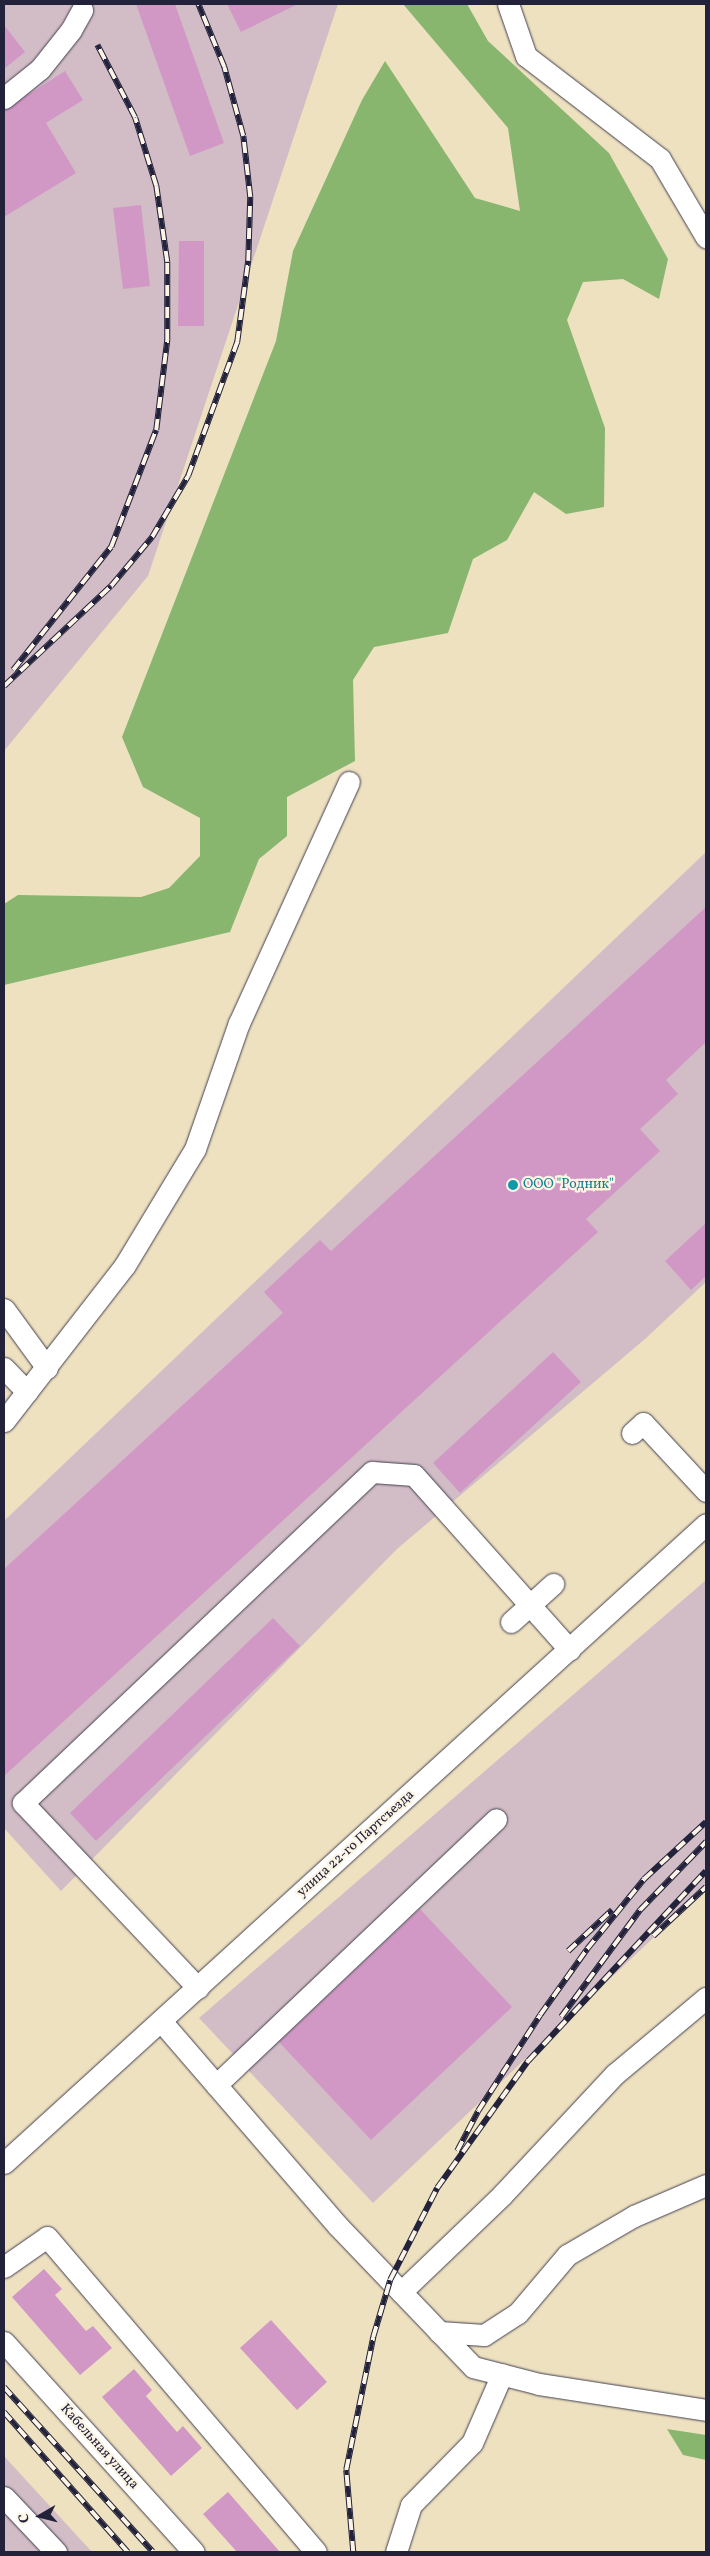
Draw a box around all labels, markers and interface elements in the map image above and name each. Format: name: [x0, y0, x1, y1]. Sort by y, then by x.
place label: ООО "Родник": [523, 1177, 614, 1193]
marker: ООО "Родник": [507, 1179, 519, 1191]
street label: улица 22-го Партсъезда: [294, 1787, 418, 1901]
street label: Кабельная улица: [56, 2401, 142, 2493]
north arrow: [15, 2491, 65, 2541]
text: С: [15, 2512, 35, 2524]

